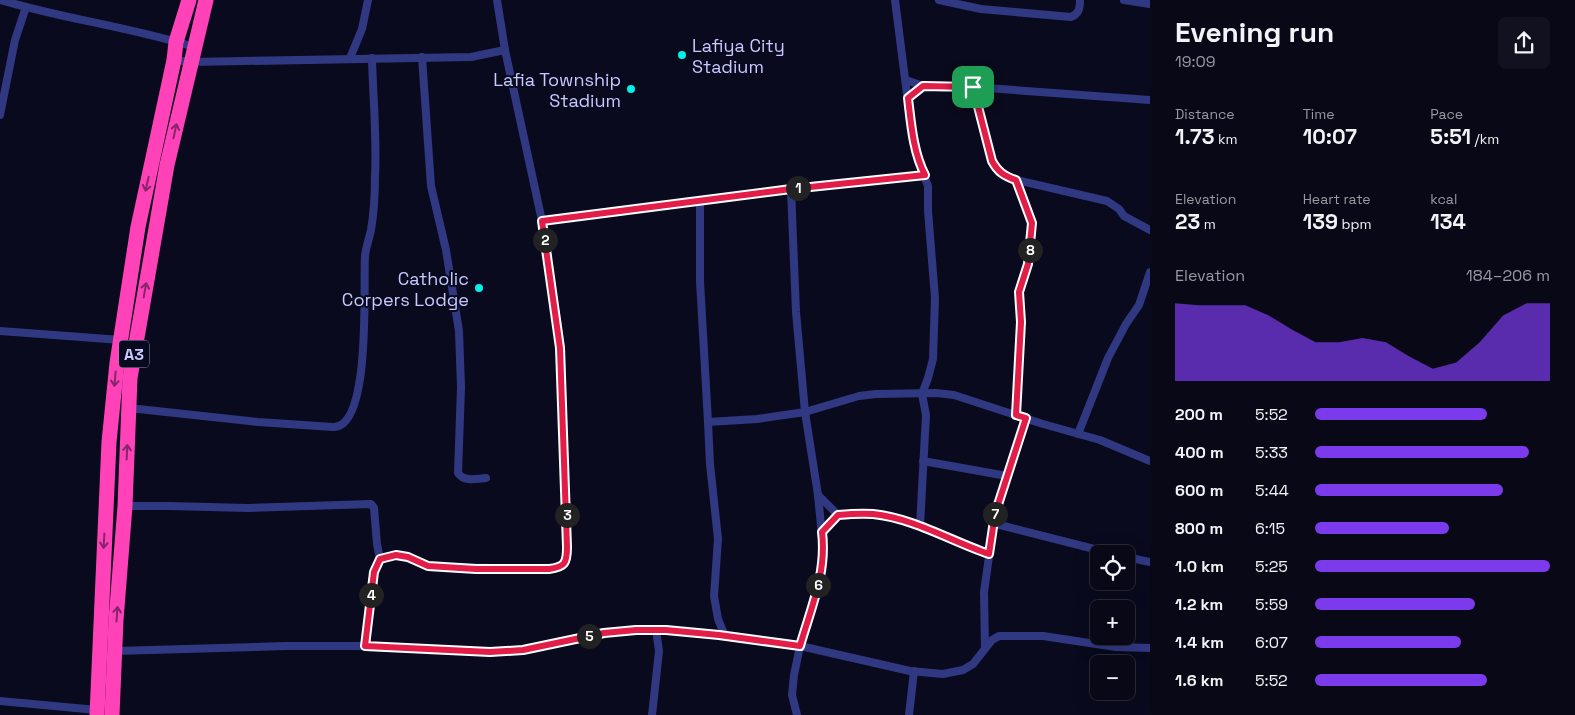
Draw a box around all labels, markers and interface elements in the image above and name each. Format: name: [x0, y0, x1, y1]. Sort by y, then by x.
text: Evening run: [1175, 14, 1334, 50]
button: share: [1498, 17, 1550, 69]
place label: Lafiya City Stadium: [692, 34, 785, 78]
marker: Lafiya City Stadium: [676, 49, 688, 61]
text: 19:09: [1175, 51, 1216, 72]
pin: [952, 66, 994, 108]
place label: Lafia Township Stadium: [493, 68, 621, 112]
icon: arrive: [959, 73, 987, 101]
marker: Lafia Township Stadium: [625, 83, 637, 95]
text: Distance: [1175, 105, 1235, 123]
text: Time: [1303, 105, 1335, 123]
text: Pace: [1430, 105, 1463, 123]
one-way arrow: [171, 123, 180, 139]
text: 1.73: [1175, 123, 1214, 150]
text: 10:07: [1303, 123, 1357, 150]
text: 5:51: [1430, 123, 1471, 150]
text: km: [1214, 130, 1238, 148]
text: /km: [1471, 130, 1499, 148]
one-way arrow: [142, 175, 151, 191]
pin: 1: [786, 176, 810, 200]
text: 1: [795, 179, 802, 197]
text: Elevation: [1175, 190, 1236, 208]
text: Heart rate: [1303, 190, 1371, 208]
text: kcal: [1430, 190, 1457, 208]
text: 23: [1175, 208, 1200, 235]
text: 139: [1303, 208, 1338, 235]
text: 134: [1430, 208, 1466, 235]
text: m: [1200, 215, 1216, 233]
text: bpm: [1338, 215, 1372, 233]
pin: 2: [532, 228, 558, 252]
text: 2: [541, 231, 550, 249]
pin: 8: [1018, 238, 1042, 262]
text: 8: [1026, 241, 1035, 259]
text: Elevation: [1175, 265, 1245, 286]
text: 184–206 m: [1466, 265, 1550, 286]
place label: Catholic Corpers Lodge: [342, 267, 469, 311]
marker: Catholic Corpers Lodge: [473, 282, 485, 294]
one-way arrow: [140, 283, 150, 299]
road number: A3: [119, 340, 149, 368]
one-way arrow: [110, 370, 120, 386]
text: 200 m: [1175, 404, 1223, 425]
text: 5:52: [1255, 404, 1288, 425]
text: 400 m: [1175, 442, 1224, 463]
text: 5:33: [1255, 442, 1288, 463]
one-way arrow: [122, 444, 131, 460]
text: 600 m: [1175, 480, 1223, 501]
text: 5:44: [1255, 480, 1289, 501]
pin: 3: [554, 502, 580, 528]
pin: 7: [982, 502, 1008, 526]
text: 7: [992, 505, 999, 523]
text: 3: [563, 506, 572, 524]
text: 800 m: [1175, 518, 1223, 539]
text: 6:15: [1255, 518, 1285, 539]
one-way arrow: [99, 532, 109, 548]
map controls: [1090, 545, 1135, 700]
button: locate: [1090, 545, 1135, 590]
text: 1.0 km: [1175, 556, 1224, 577]
text: 5:25: [1255, 556, 1288, 577]
pin: 6: [806, 572, 830, 598]
text: 6: [814, 576, 823, 594]
pin: 4: [358, 582, 384, 608]
text: 4: [367, 586, 376, 604]
text: 1.2 km: [1175, 594, 1223, 615]
text: 5:59: [1255, 594, 1288, 615]
button: +: [1090, 600, 1135, 645]
one-way arrow: [112, 606, 121, 622]
pin: 5: [576, 624, 602, 648]
text: 5: [585, 627, 594, 645]
text: 1.4 km: [1175, 632, 1224, 653]
text: 6:07: [1255, 632, 1288, 653]
button: −: [1090, 655, 1135, 700]
text: 1.6 km: [1175, 670, 1223, 691]
text: 5:52: [1255, 670, 1288, 691]

